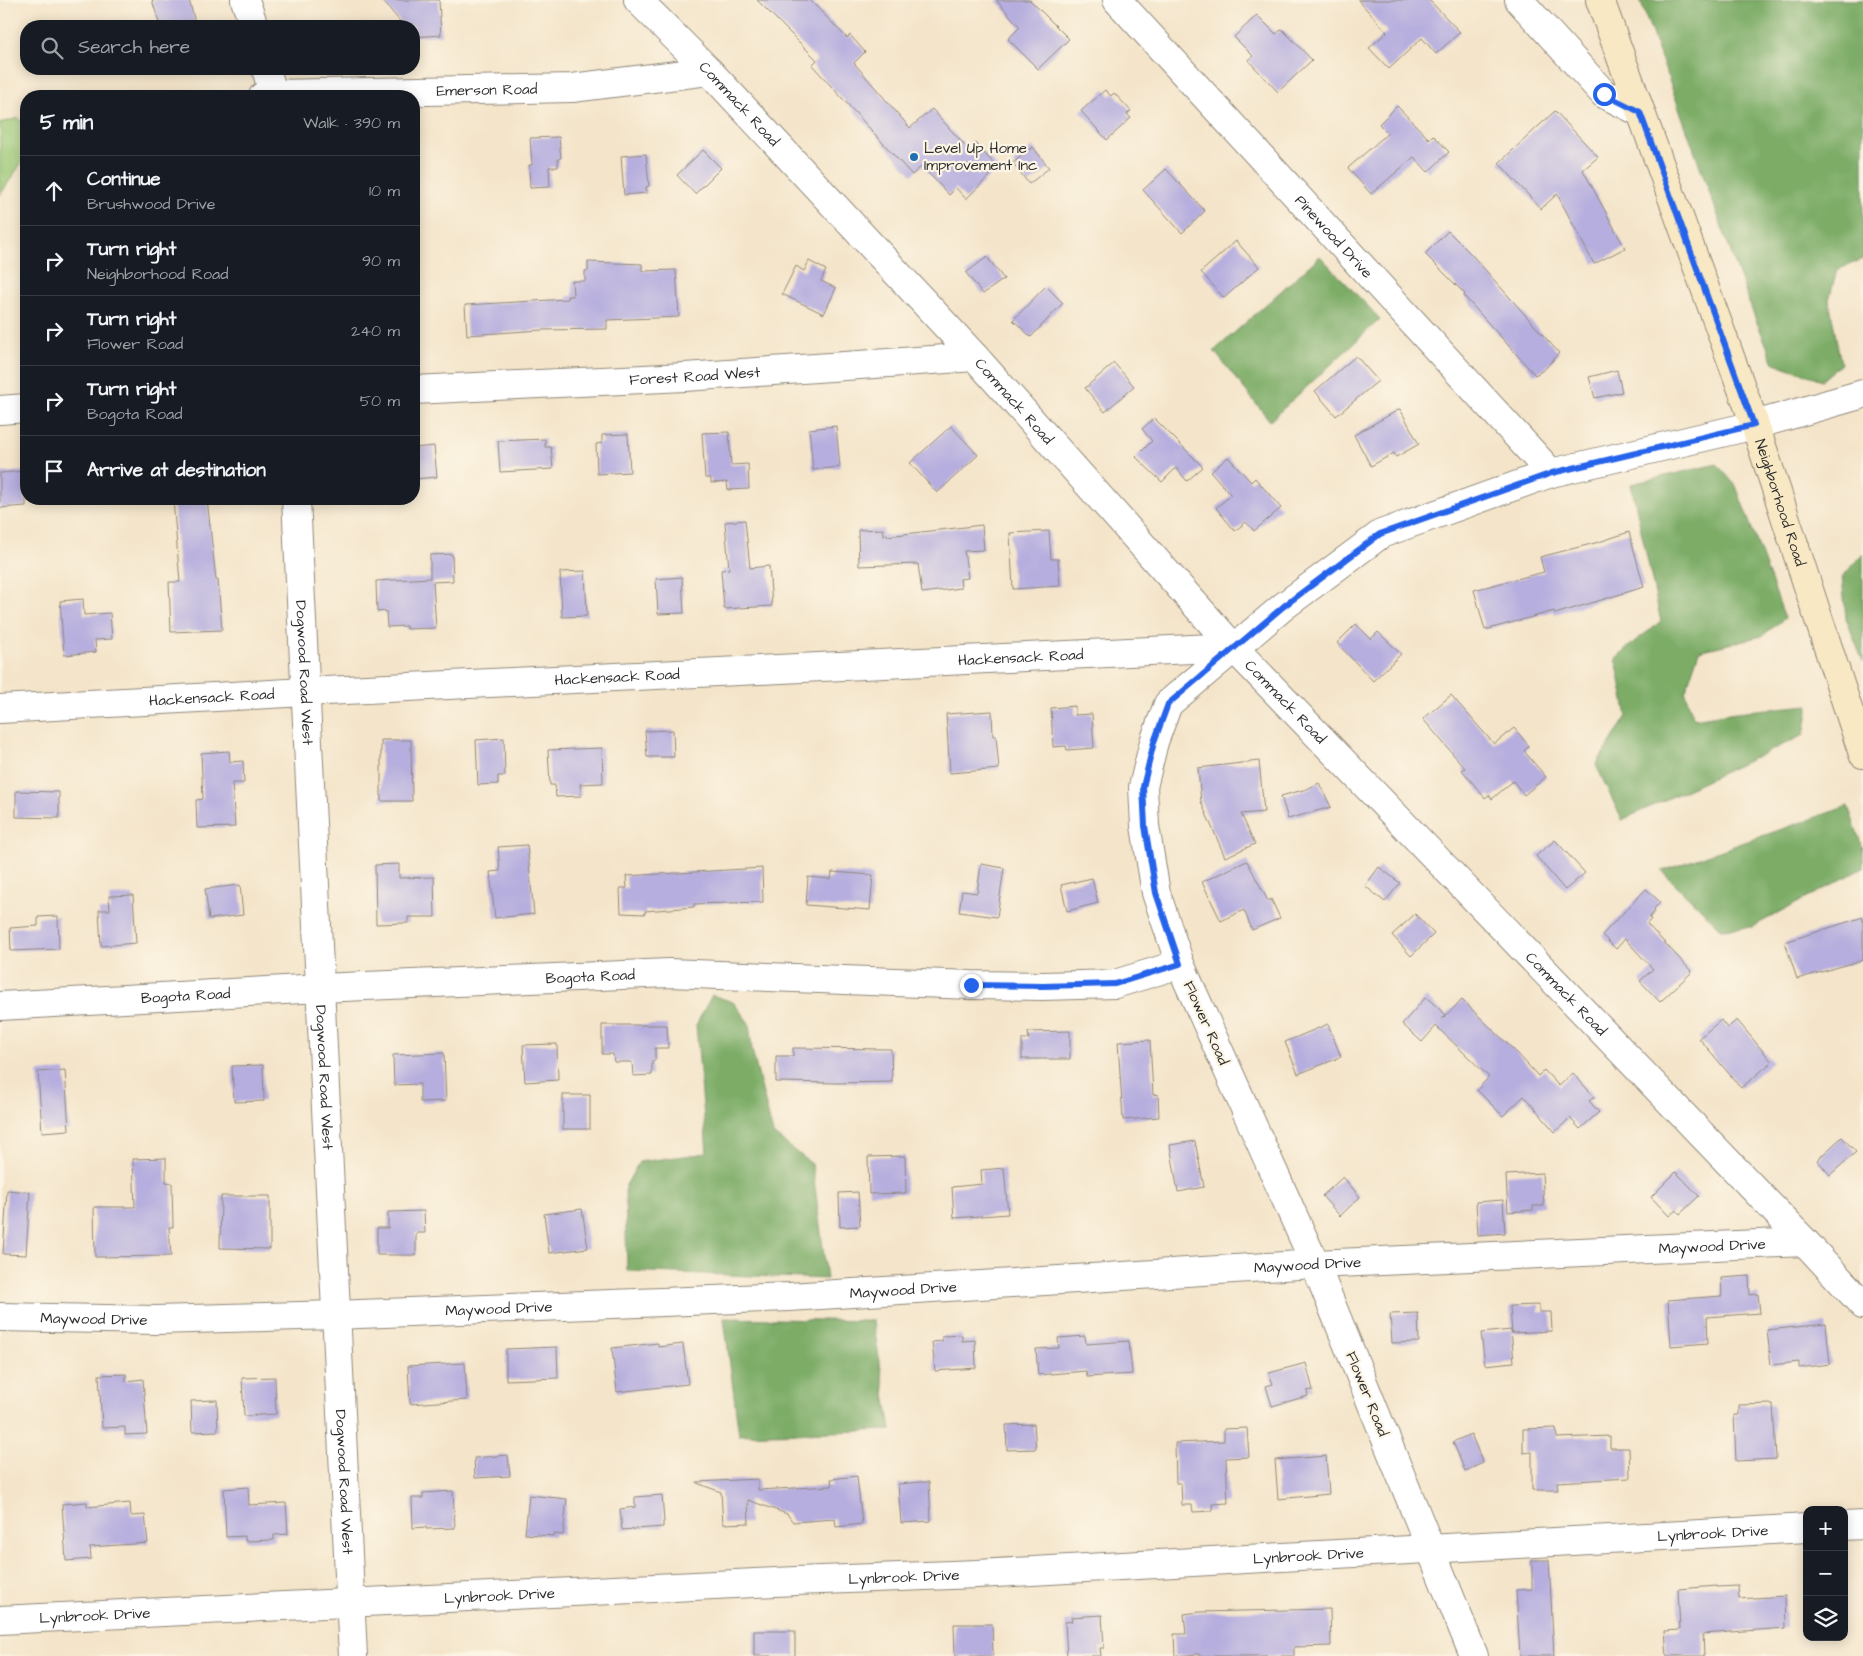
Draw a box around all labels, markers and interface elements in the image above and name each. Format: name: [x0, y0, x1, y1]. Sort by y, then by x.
search box: [20, 20, 420, 75]
icon: search: [38, 34, 66, 62]
text: Search here: [78, 34, 190, 61]
street label: Commack Road: [694, 56, 784, 151]
street label: Emerson Road: [436, 78, 538, 101]
route start: [1593, 83, 1616, 106]
text: 5 min: [40, 108, 93, 137]
text: Walk · 390 m: [303, 112, 400, 134]
place label: Level Up Home Improvement Inc: [924, 138, 1038, 176]
marker: Level Up Home Improvement Inc: [908, 151, 920, 163]
text: Continue: [87, 166, 161, 193]
icon: ahead: [40, 177, 68, 205]
text: 10 m: [369, 180, 400, 202]
street label: Pinewood Drive: [1290, 190, 1378, 283]
text: Brushwood Drive: [87, 193, 215, 215]
text: Turn right: [87, 236, 176, 263]
icon: right: [40, 247, 68, 275]
text: 90 m: [362, 250, 400, 272]
text: Neighborhood Road: [87, 263, 228, 285]
text: Turn right: [87, 306, 176, 333]
icon: right: [40, 317, 68, 345]
text: 240 m: [351, 320, 400, 342]
text: Flower Road: [87, 333, 183, 355]
street label: Commack Road: [970, 353, 1059, 449]
street label: Forest Road West: [629, 361, 761, 390]
text: Turn right: [87, 376, 176, 403]
icon: right: [40, 387, 68, 415]
text: 50 m: [360, 390, 400, 412]
text: Bogota Road: [87, 403, 182, 425]
street label: Neighborhood Road: [1750, 436, 1811, 569]
icon: arrive: [40, 457, 68, 485]
text: Arrive at destination: [87, 457, 266, 484]
street label: Dogwood Road West: [290, 600, 319, 746]
street label: Hackensack Road: [958, 644, 1084, 671]
street label: Commack Road: [1240, 655, 1331, 749]
street label: Hackensack Road: [554, 663, 681, 690]
street label: Hackensack Road: [148, 683, 275, 711]
street label: Commack Road: [1521, 947, 1612, 1041]
street label: Bogota Road: [545, 964, 636, 989]
route end: [960, 974, 983, 997]
street label: Flower Road: [1178, 978, 1234, 1069]
street label: Bogota Road: [140, 983, 231, 1009]
street label: Dogwood Road West: [310, 1004, 339, 1150]
street label: Maywood Drive: [1658, 1233, 1766, 1259]
street label: Maywood Drive: [1253, 1251, 1362, 1278]
street label: Maywood Drive: [849, 1276, 957, 1304]
street label: Maywood Drive: [445, 1296, 553, 1321]
street label: Maywood Drive: [40, 1307, 148, 1330]
street label: Flower Road: [1340, 1348, 1394, 1440]
street label: Dogwood Road West: [330, 1409, 358, 1555]
map controls: [1803, 1506, 1848, 1641]
button: +: [1803, 1506, 1848, 1551]
street label: Lynbrook Drive: [1657, 1520, 1769, 1547]
street label: Lynbrook Drive: [1252, 1542, 1364, 1570]
button: −: [1803, 1551, 1848, 1596]
street label: Lynbrook Drive: [848, 1564, 960, 1590]
street label: Lynbrook Drive: [443, 1582, 555, 1609]
button: layers: [1803, 1596, 1848, 1641]
street label: Lynbrook Drive: [39, 1602, 151, 1629]

